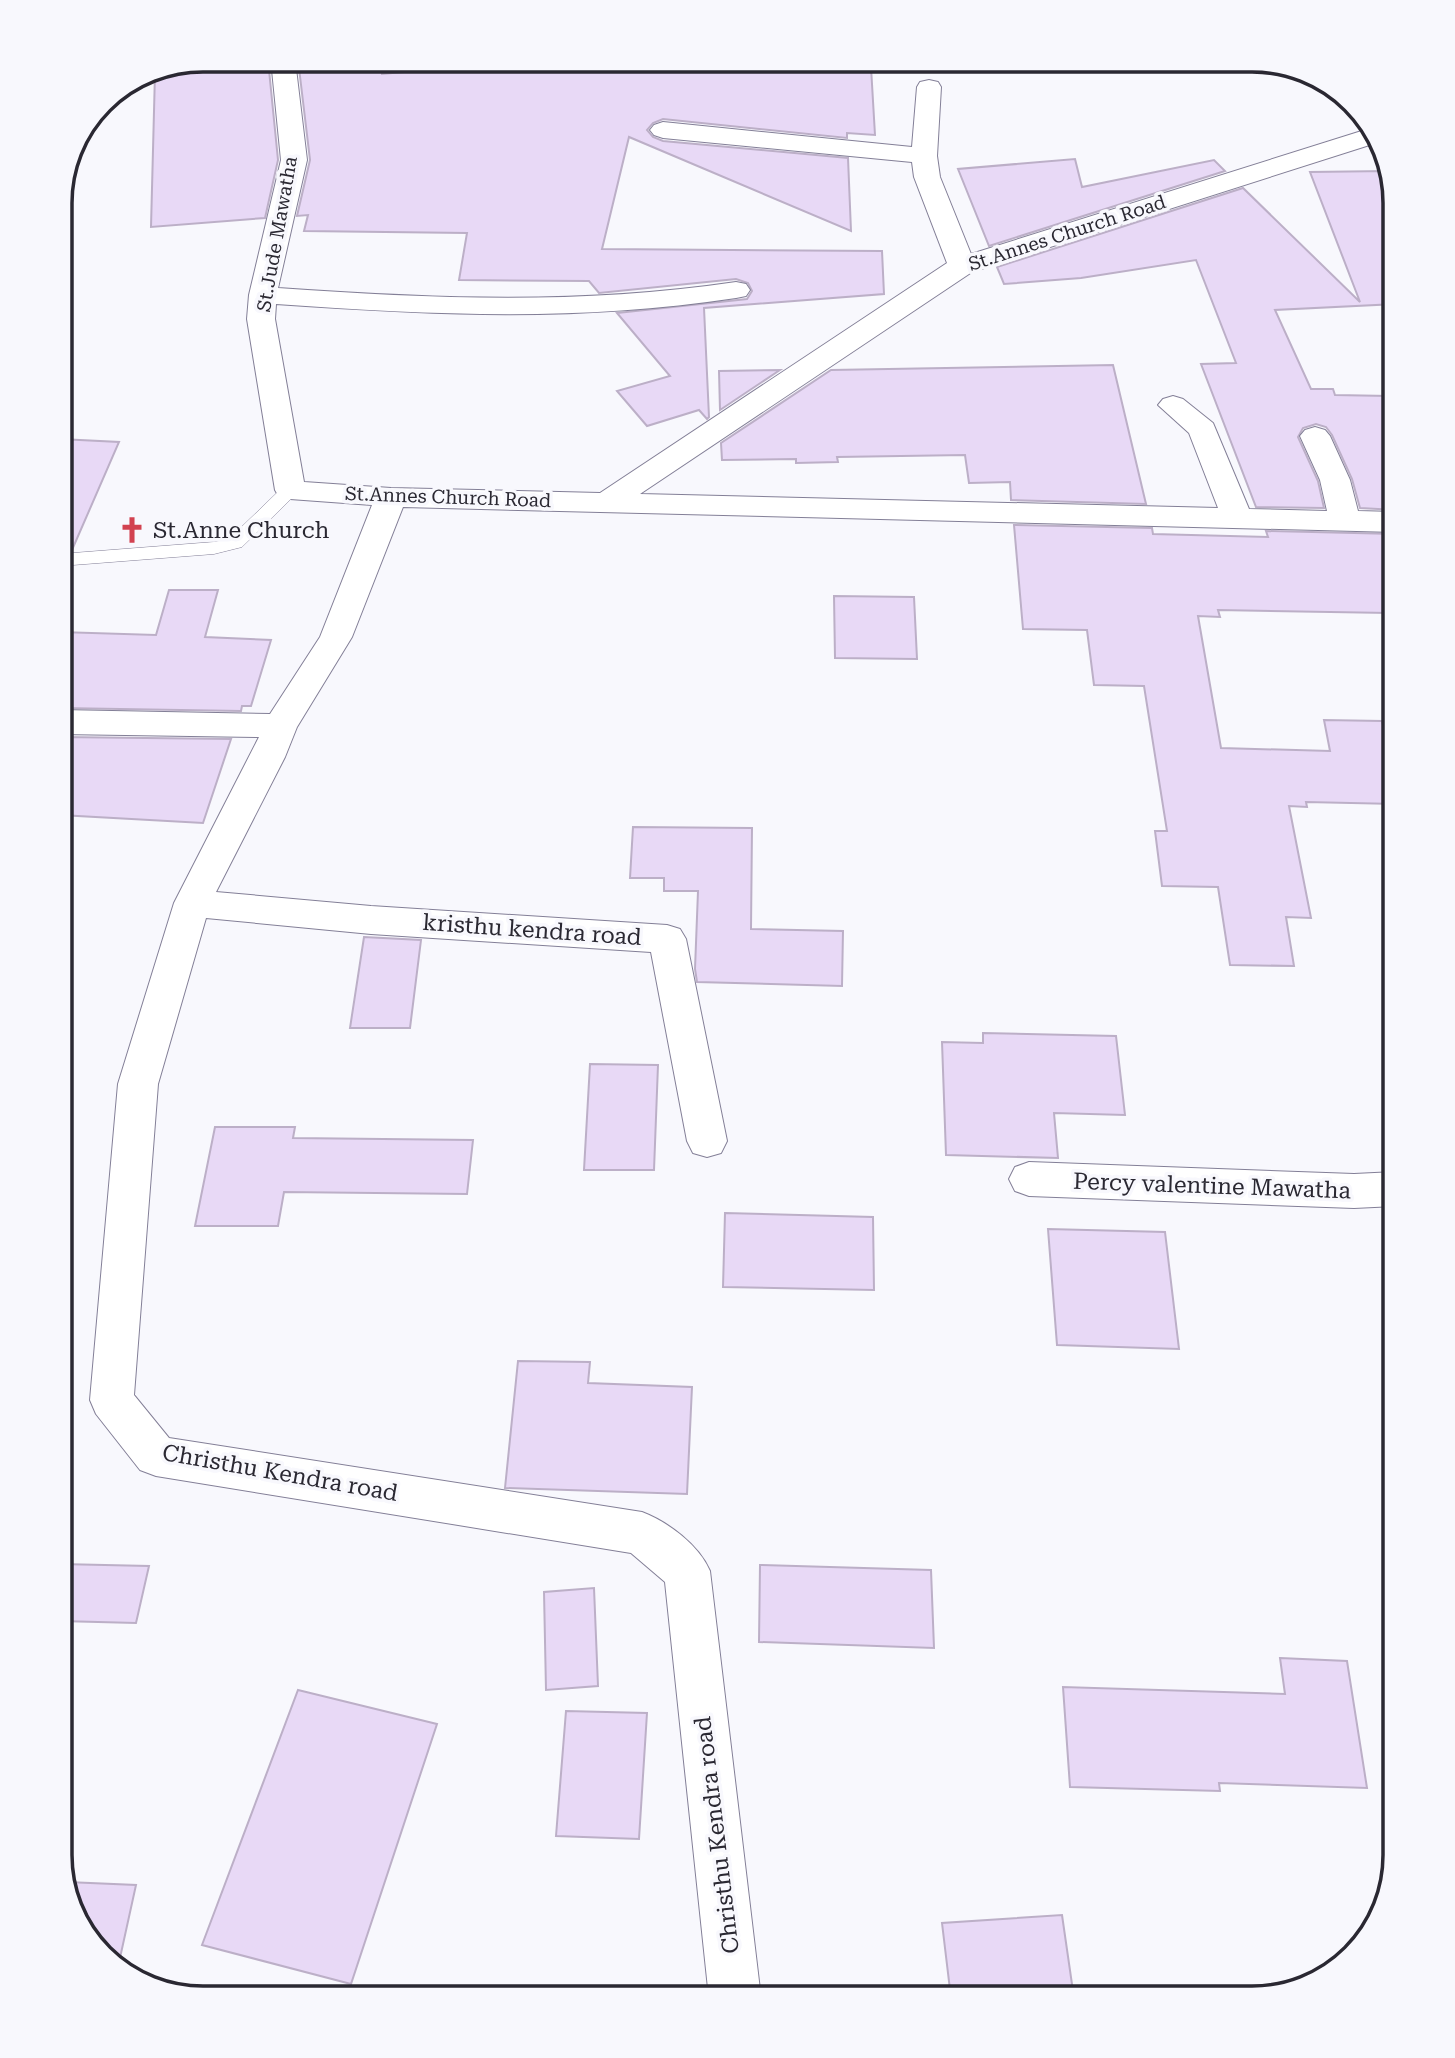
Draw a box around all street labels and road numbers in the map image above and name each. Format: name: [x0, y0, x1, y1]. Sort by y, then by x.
street label: St.Jude Mawatha: [252, 154, 302, 314]
street label: St.Annes Church Road: [965, 190, 1169, 276]
street label: St.Annes Church Road: [345, 482, 551, 512]
street label: kristhu kendra road: [422, 909, 643, 951]
street label: Percy valentine Mawatha: [1073, 1168, 1352, 1204]
street label: Christhu Kendra road: [160, 1439, 400, 1507]
street label: Christhu Kendra road: [689, 1715, 745, 1955]

